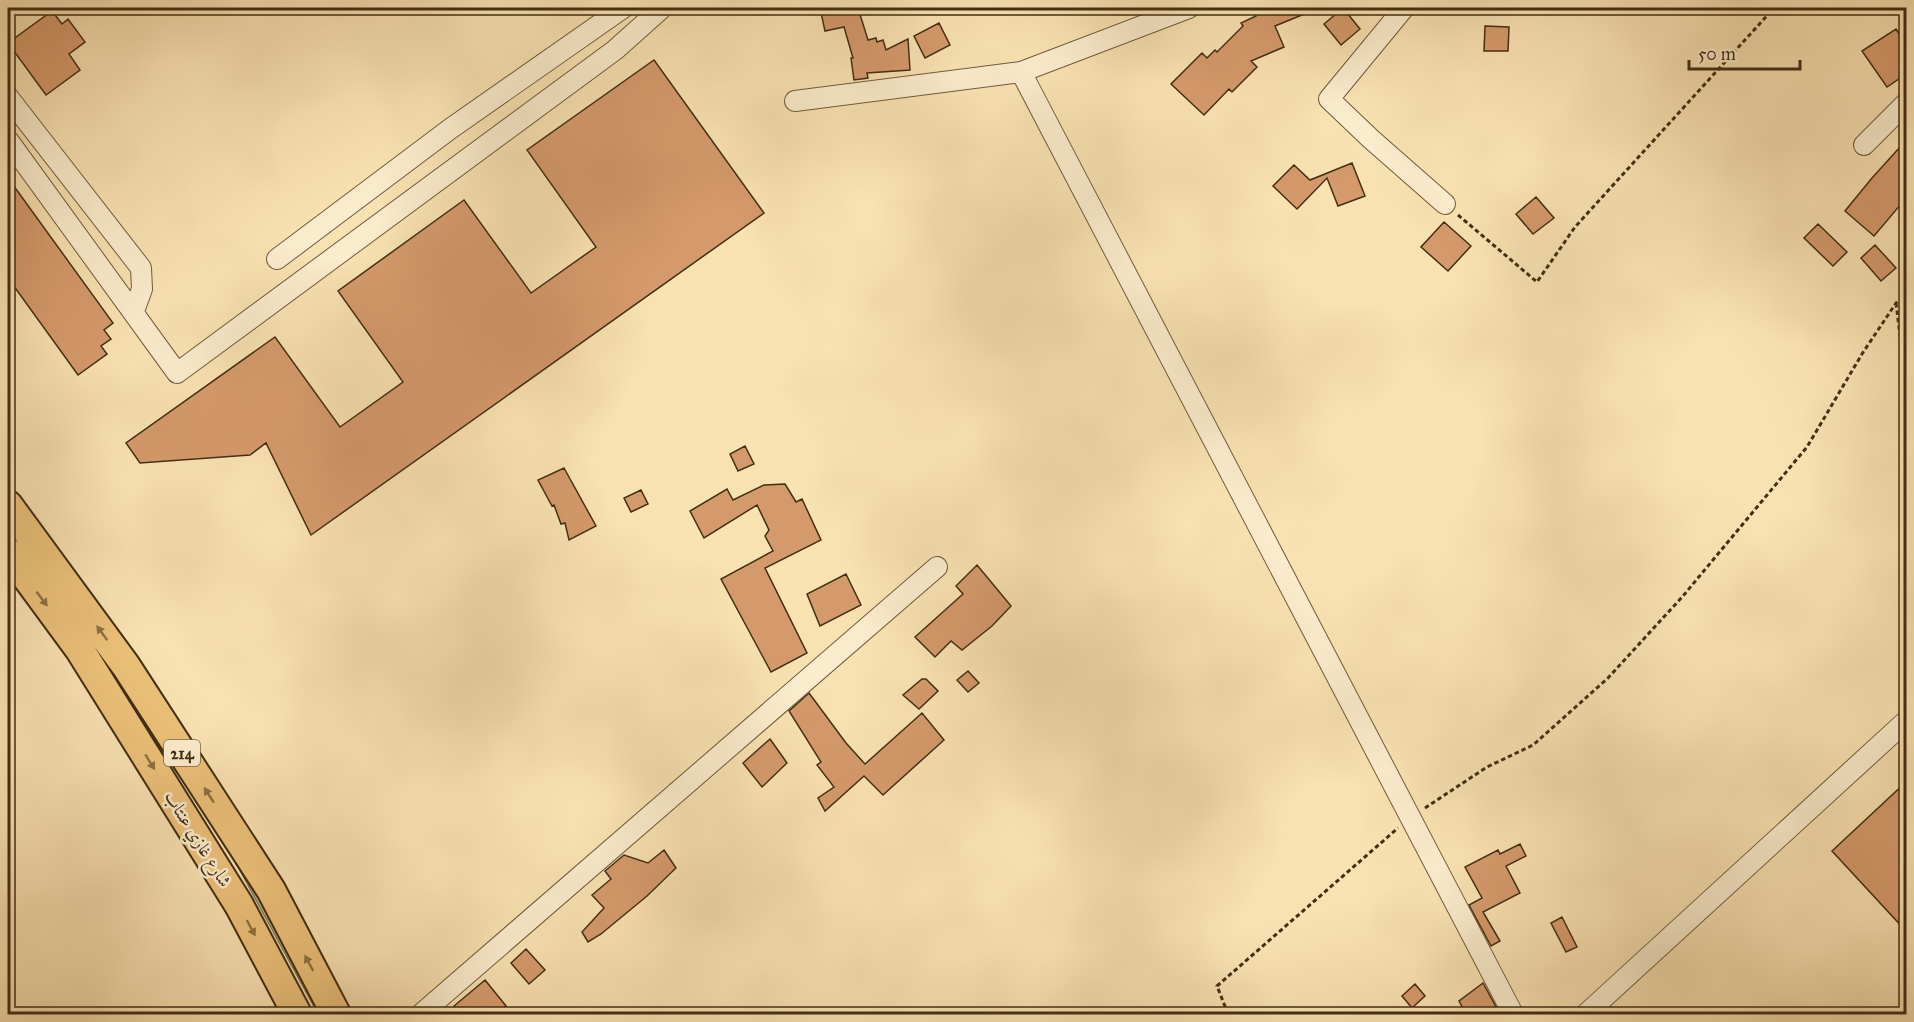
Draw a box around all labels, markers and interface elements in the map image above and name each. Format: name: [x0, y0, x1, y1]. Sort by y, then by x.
scale bar: [1689, 33, 1800, 71]
text: 50 m: [1698, 43, 1736, 65]
one-way arrow: [36, 591, 48, 606]
one-way arrow: [95, 625, 108, 641]
road number: 214: [164, 740, 200, 766]
one-way arrow: [144, 754, 155, 770]
street label: شارع غازي عنتاب: [156, 787, 236, 893]
one-way arrow: [204, 787, 215, 804]
one-way arrow: [246, 920, 256, 937]
one-way arrow: [304, 954, 314, 971]

